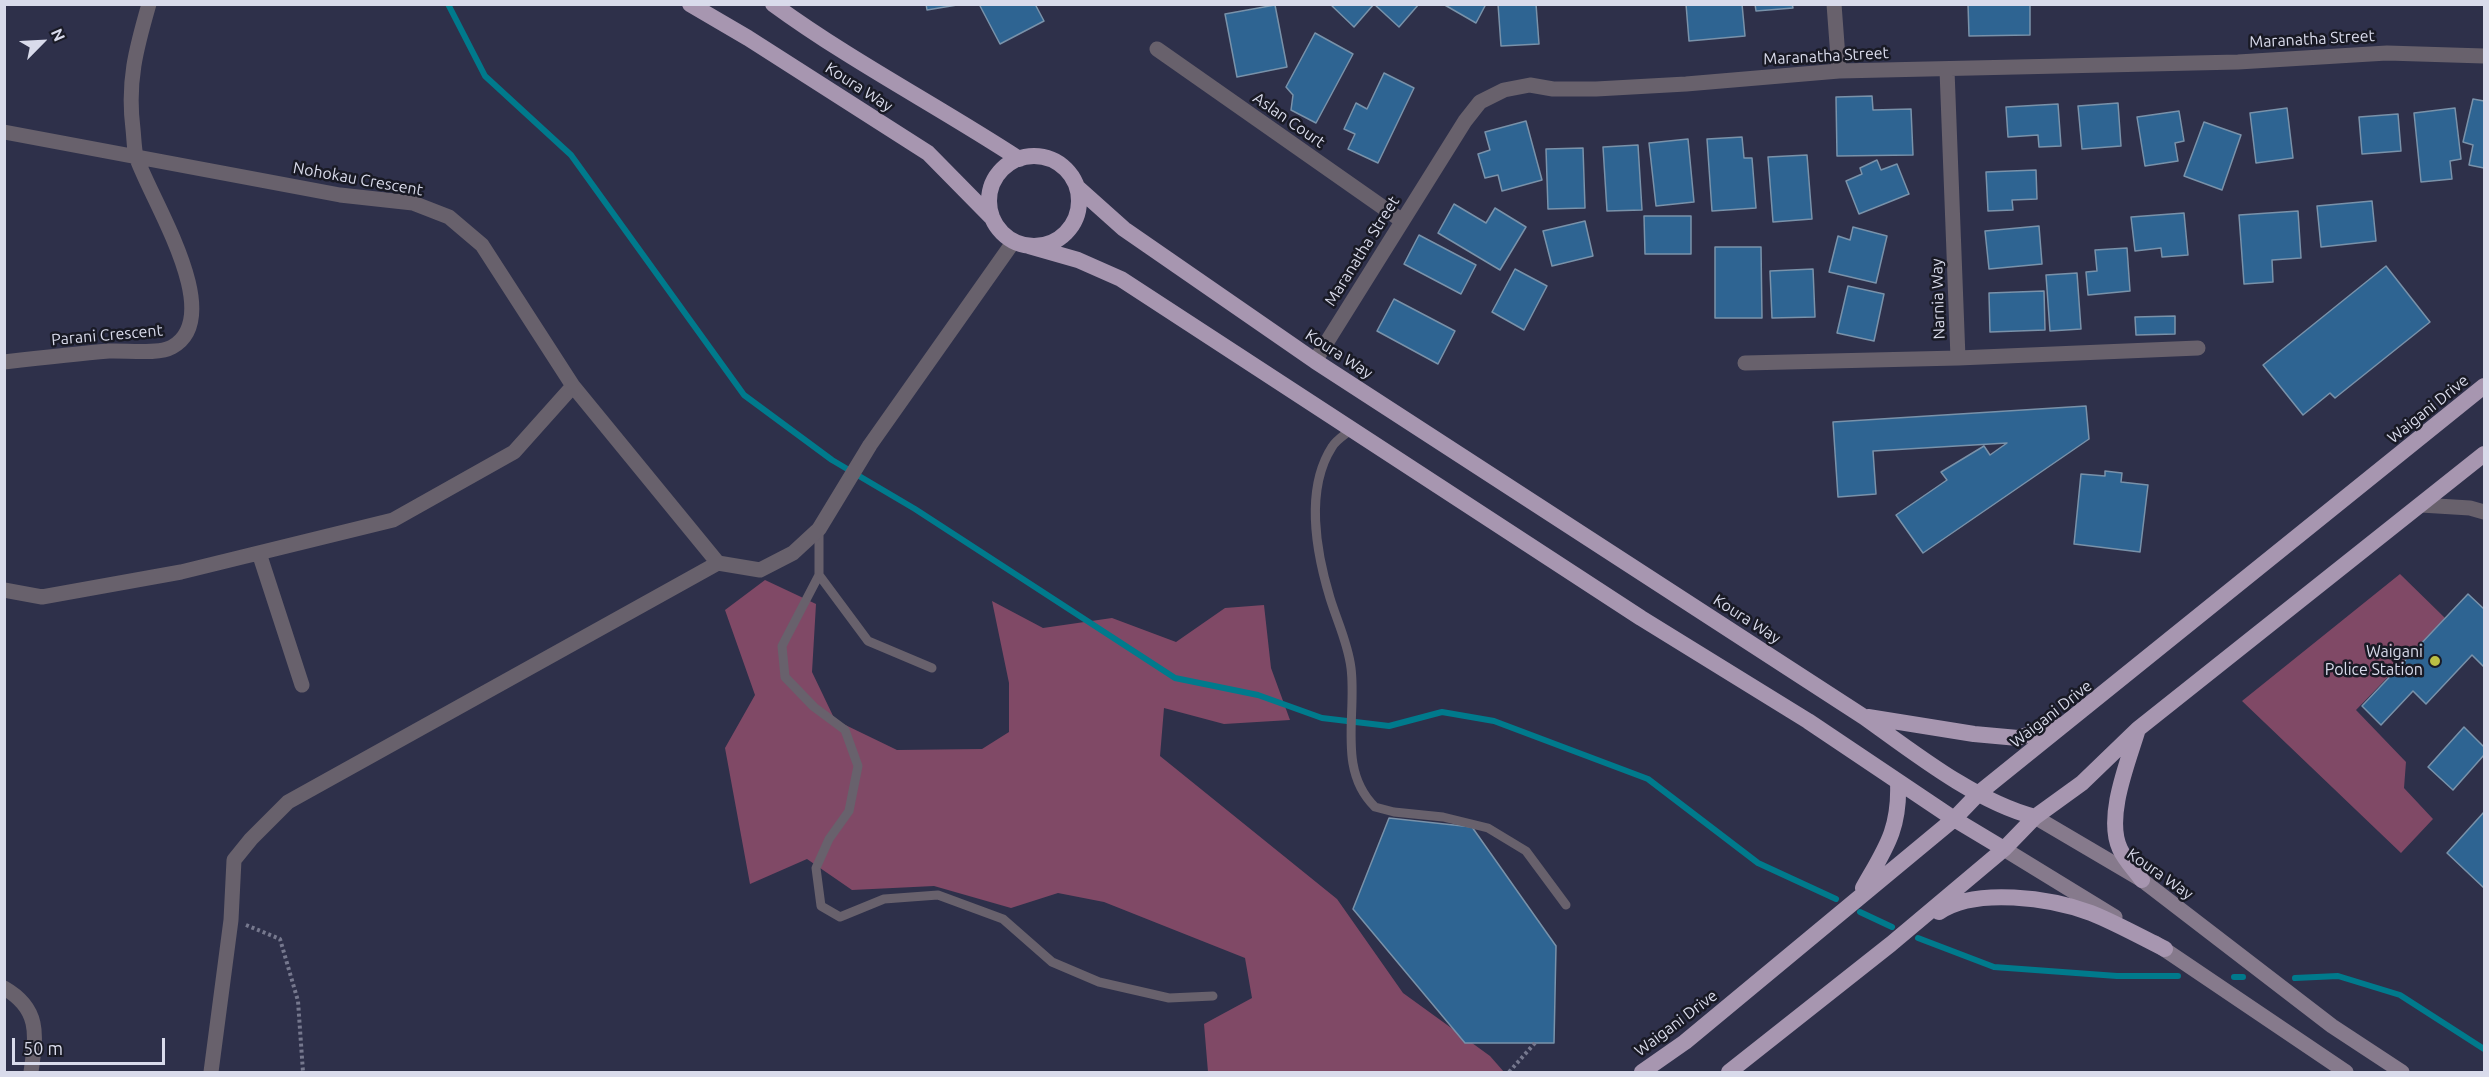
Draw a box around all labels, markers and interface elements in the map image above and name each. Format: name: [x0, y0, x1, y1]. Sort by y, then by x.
north arrow: [12, 12, 72, 72]
text: N: [48, 26, 69, 44]
street label: Maranatha Street: [2249, 26, 2375, 52]
street label: Maranatha Street: [1763, 43, 1889, 69]
street label: Koura Way: [822, 58, 896, 116]
street label: Aslan Court: [1249, 88, 1329, 152]
street label: Nohokau Crescent: [292, 158, 424, 200]
street label: Maranatha Street: [1321, 193, 1403, 309]
street label: Narnia Way: [1927, 258, 1949, 340]
street label: Parani Crescent: [50, 321, 164, 349]
street label: Koura Way: [1302, 325, 1376, 383]
street label: Waigani Drive: [2384, 371, 2472, 447]
street label: Koura Way: [1710, 590, 1784, 648]
place label: Waigani Police Station: [2325, 642, 2423, 680]
marker: Waigani Police Station: [2428, 654, 2442, 668]
street label: Waigani Drive: [2006, 676, 2096, 752]
street label: Koura Way: [2123, 844, 2197, 904]
street label: Waigani Drive: [1631, 986, 1721, 1060]
scale bar: [15, 1026, 168, 1064]
text: 50 m: [23, 1038, 63, 1058]

